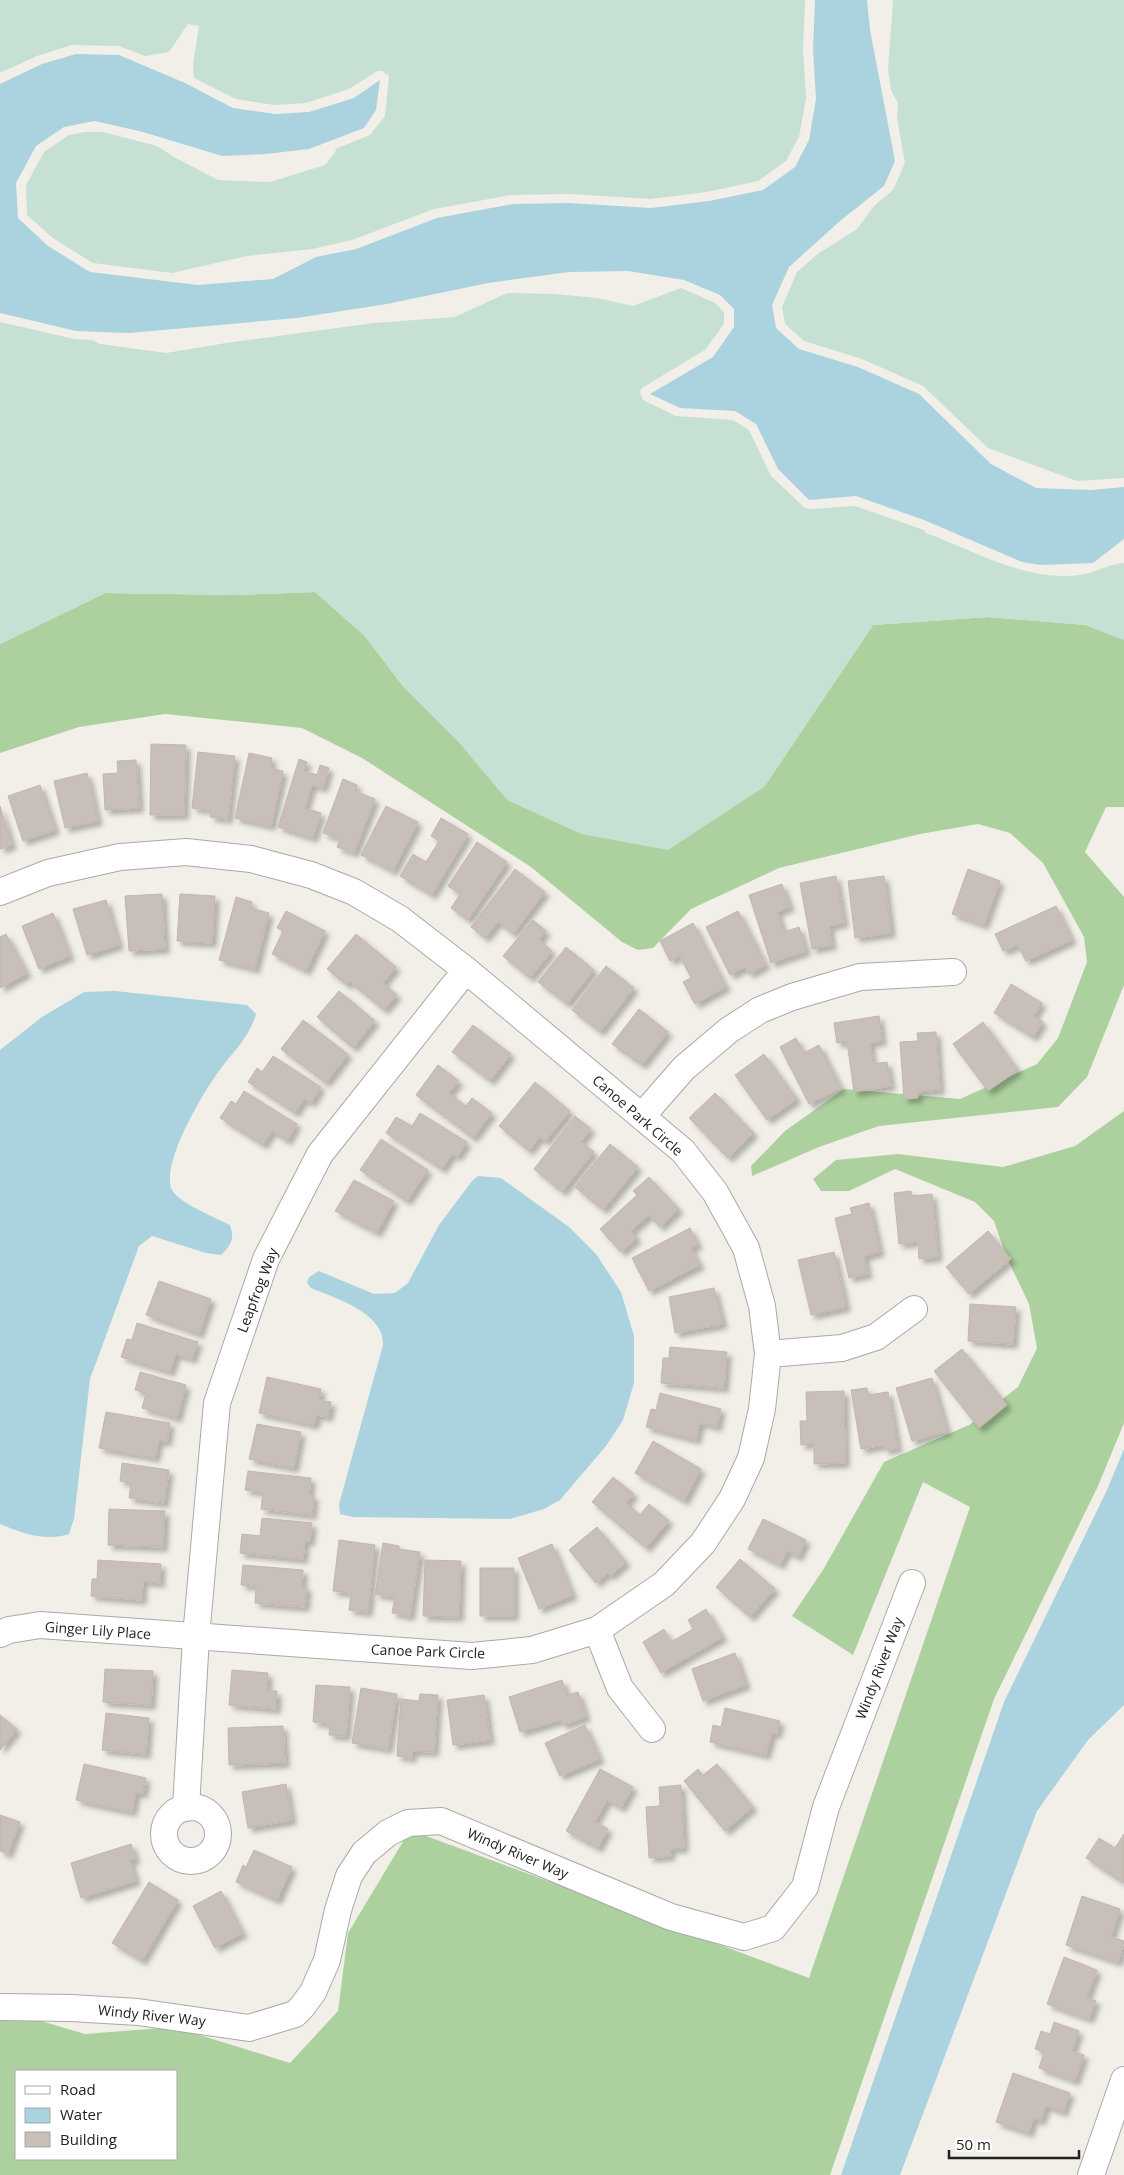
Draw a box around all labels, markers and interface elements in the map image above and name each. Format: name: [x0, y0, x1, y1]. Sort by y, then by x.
street label: Canoe Park Circle: [589, 1070, 687, 1160]
street label: Leapfrog Way: [232, 1244, 282, 1335]
street label: Windy River Way: [851, 1613, 908, 1722]
street label: Ginger Lily Place: [44, 1617, 152, 1643]
street label: Canoe Park Circle: [371, 1640, 486, 1662]
street label: Windy River Way: [464, 1823, 572, 1883]
street label: Windy River Way: [97, 2000, 208, 2030]
legend: [15, 2070, 178, 2160]
text: Road: [60, 2079, 96, 2099]
text: Water: [60, 2104, 102, 2124]
scale bar: [949, 2128, 1079, 2160]
text: Building: [60, 2129, 117, 2149]
text: 50 m: [956, 2134, 991, 2154]

